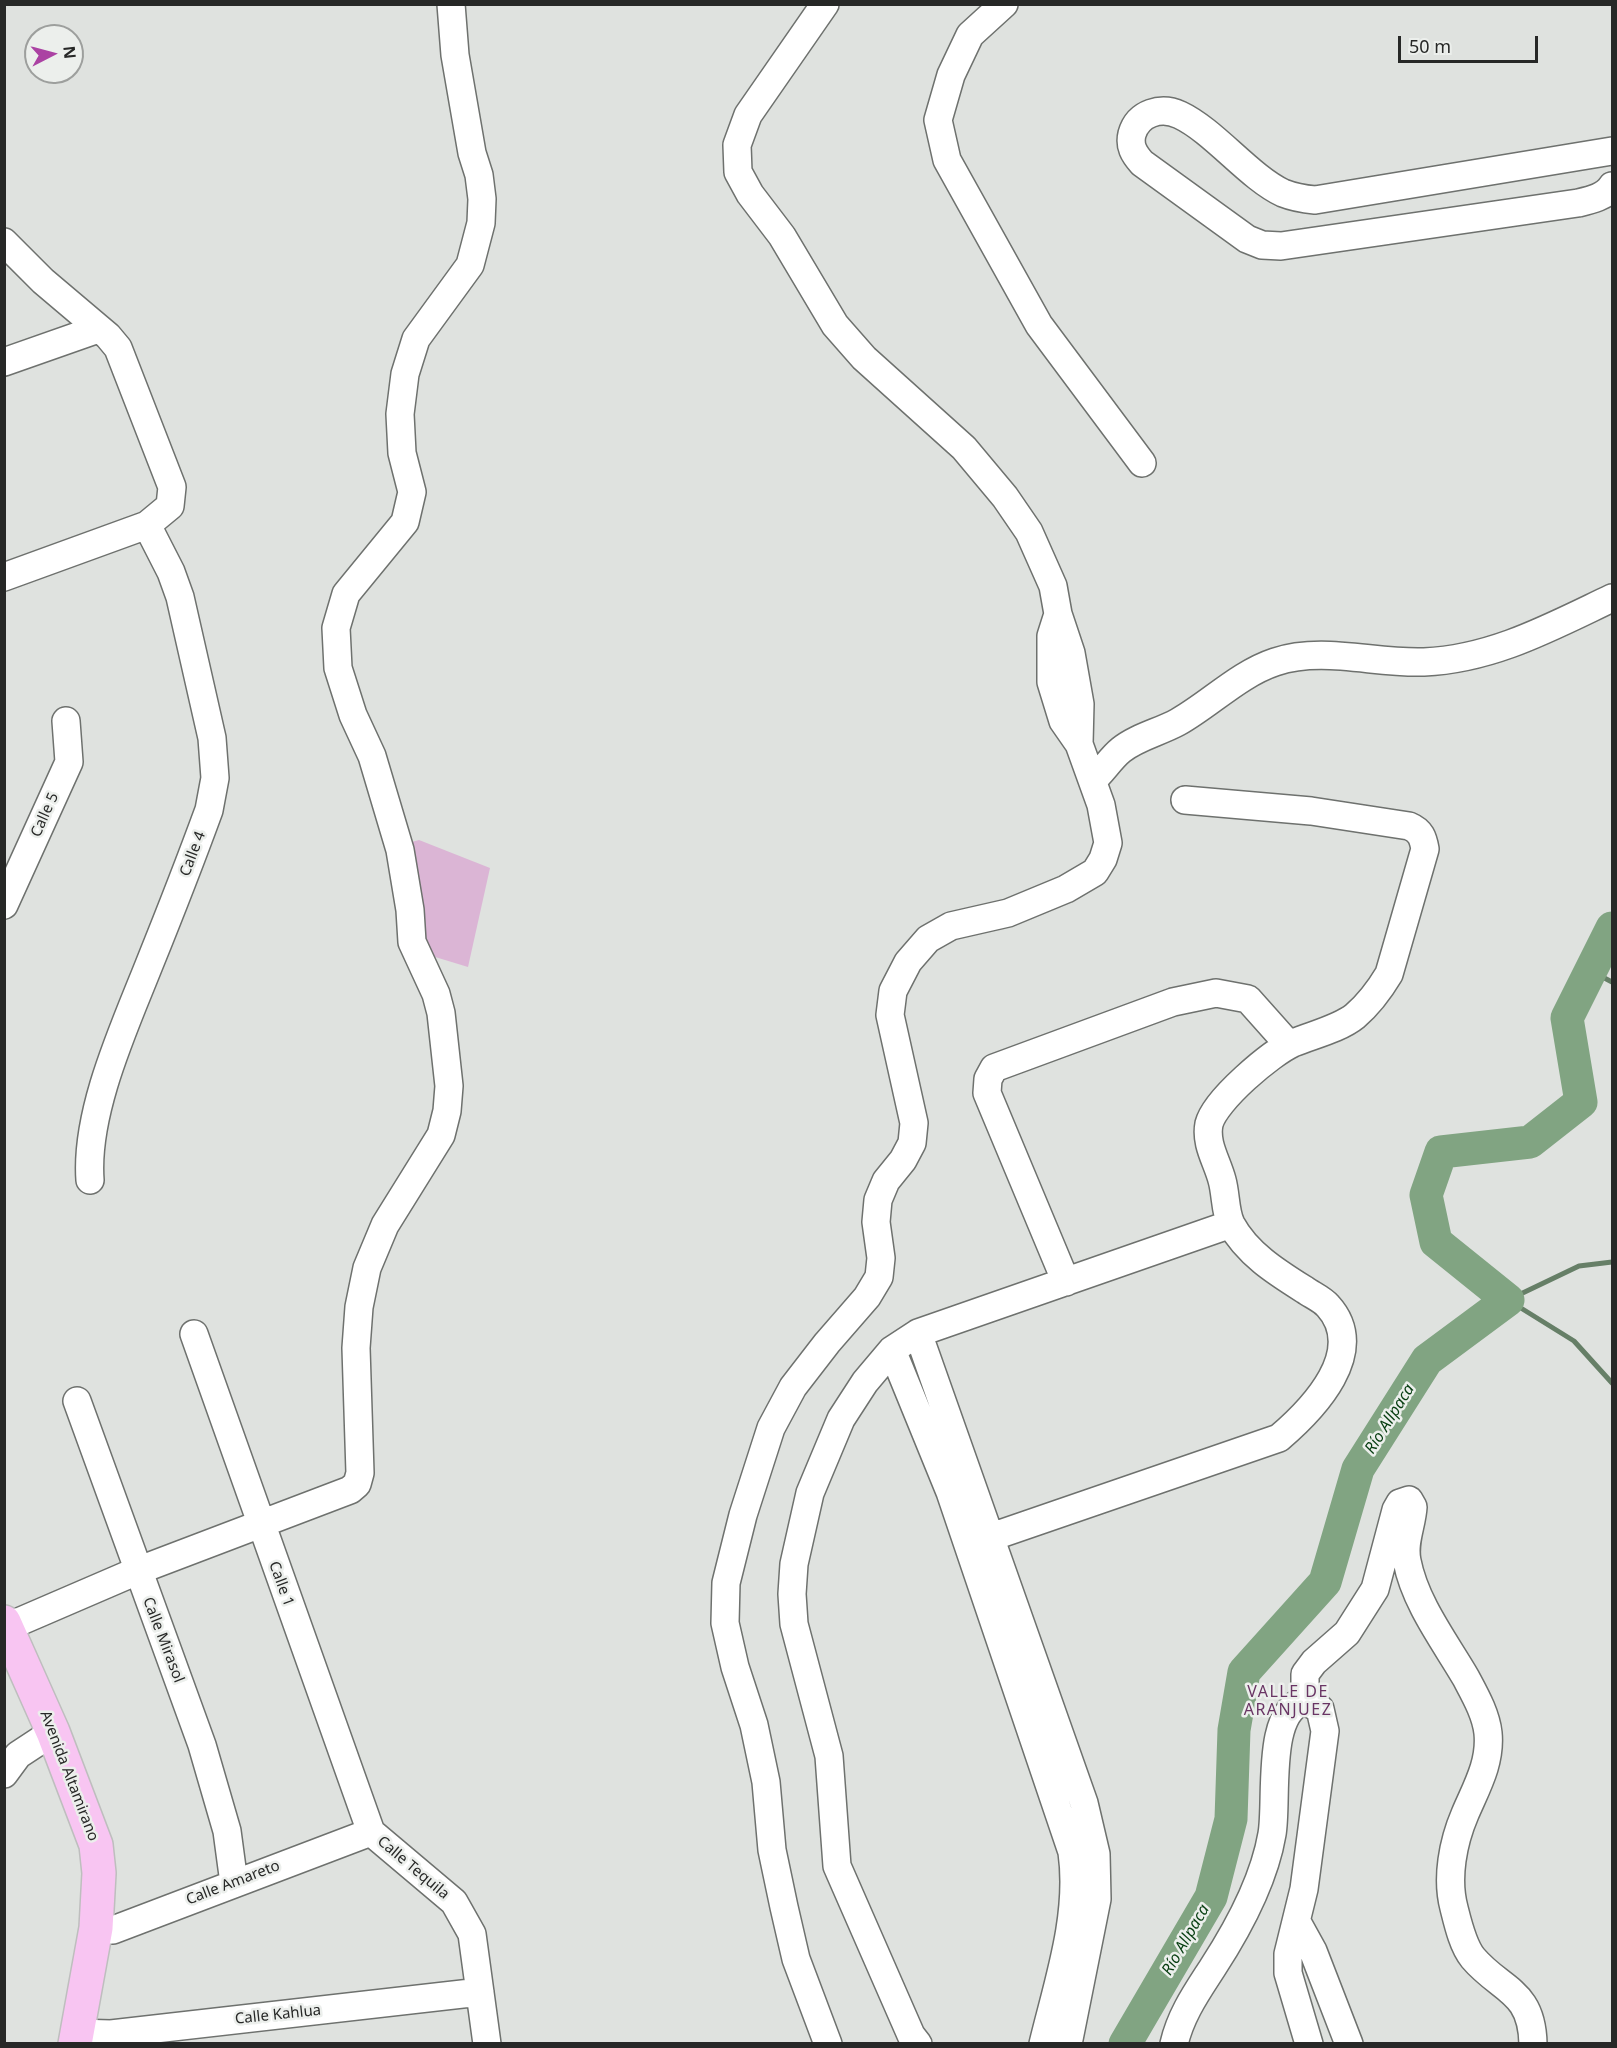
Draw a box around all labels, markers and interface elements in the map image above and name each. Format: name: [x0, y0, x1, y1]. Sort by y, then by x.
north arrow: [24, 24, 84, 84]
scale bar: [1401, 24, 1540, 62]
text: 50 m: [1409, 34, 1451, 58]
text: N: [58, 45, 82, 60]
street label: Calle 5: [27, 790, 63, 840]
street label: Calle 4: [176, 829, 210, 879]
water label: Río Allpaca: [1361, 1381, 1419, 1457]
street label: Calle 1: [265, 1559, 297, 1609]
street label: Calle Mirasol: [138, 1595, 188, 1685]
district label: VALLE DE ARANJUEZ: [1244, 1682, 1332, 1720]
street label: Avenida Altamirano: [36, 1708, 102, 1844]
street label: Calle Tequila: [373, 1833, 453, 1903]
street label: Calle Amareto: [184, 1857, 282, 1909]
water label: Río Allpaca: [1158, 1901, 1214, 1979]
street label: Calle Kahlua: [234, 2002, 322, 2028]

